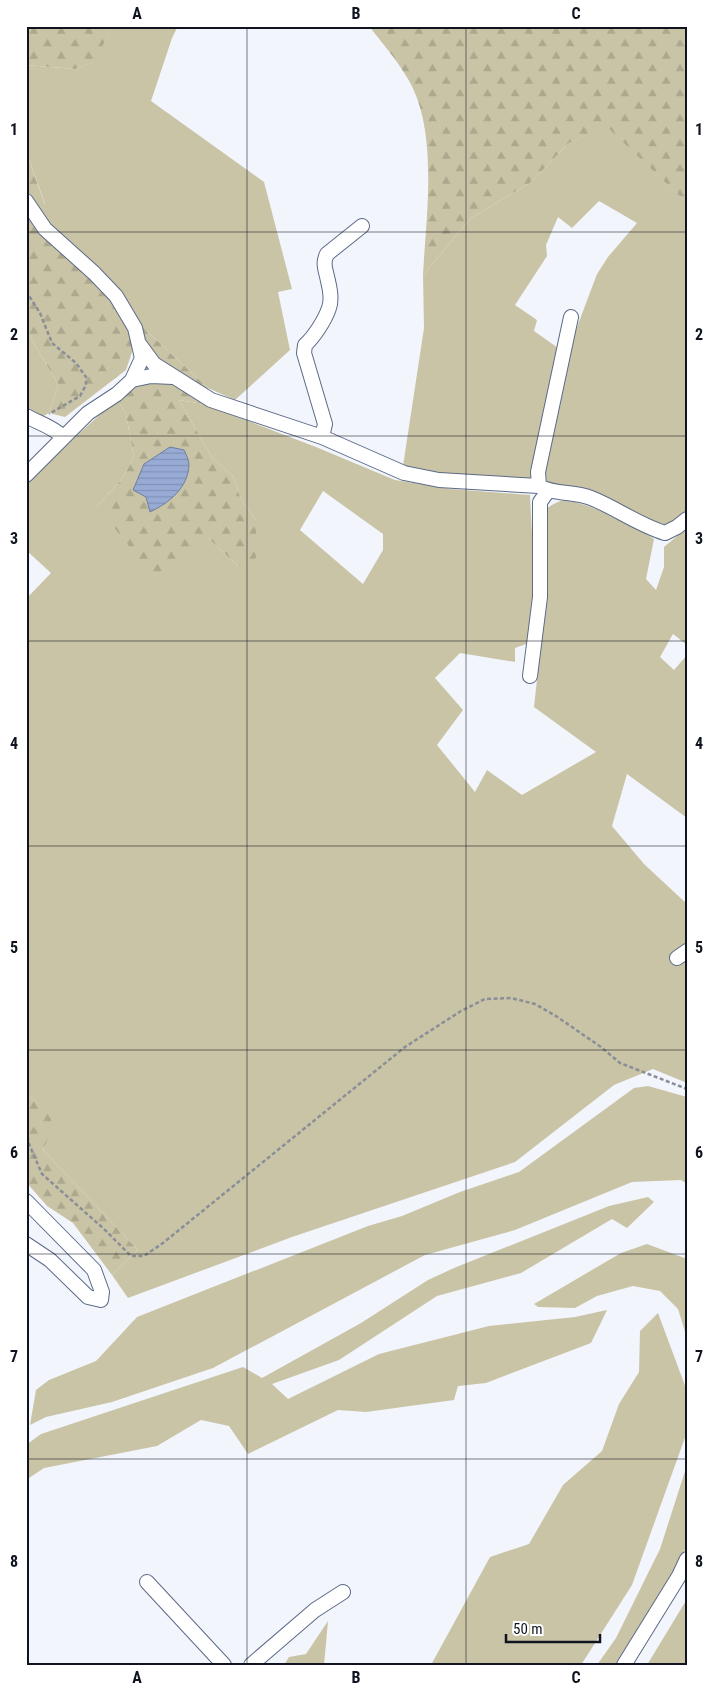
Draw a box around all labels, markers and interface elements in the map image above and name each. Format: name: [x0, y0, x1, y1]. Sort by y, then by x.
text: A: [132, 4, 142, 23]
text: B: [352, 4, 361, 23]
text: C: [571, 4, 581, 23]
text: 1: [10, 120, 18, 139]
text: 1: [695, 120, 703, 139]
text: 2: [10, 325, 18, 344]
text: 2: [695, 325, 703, 344]
text: 3: [10, 529, 18, 548]
text: 3: [695, 529, 703, 548]
text: 4: [10, 734, 18, 753]
text: 4: [695, 734, 703, 753]
text: 5: [10, 938, 18, 957]
text: 5: [695, 938, 703, 957]
text: 6: [10, 1143, 18, 1162]
text: 6: [695, 1143, 703, 1162]
text: 7: [10, 1347, 18, 1366]
text: 7: [695, 1347, 703, 1366]
text: 8: [10, 1552, 18, 1571]
text: 8: [695, 1552, 703, 1571]
scale bar: [506, 1611, 599, 1643]
text: 50 m: [513, 1620, 543, 1638]
text: A: [132, 1668, 142, 1687]
text: B: [352, 1668, 361, 1687]
text: C: [571, 1668, 581, 1687]

